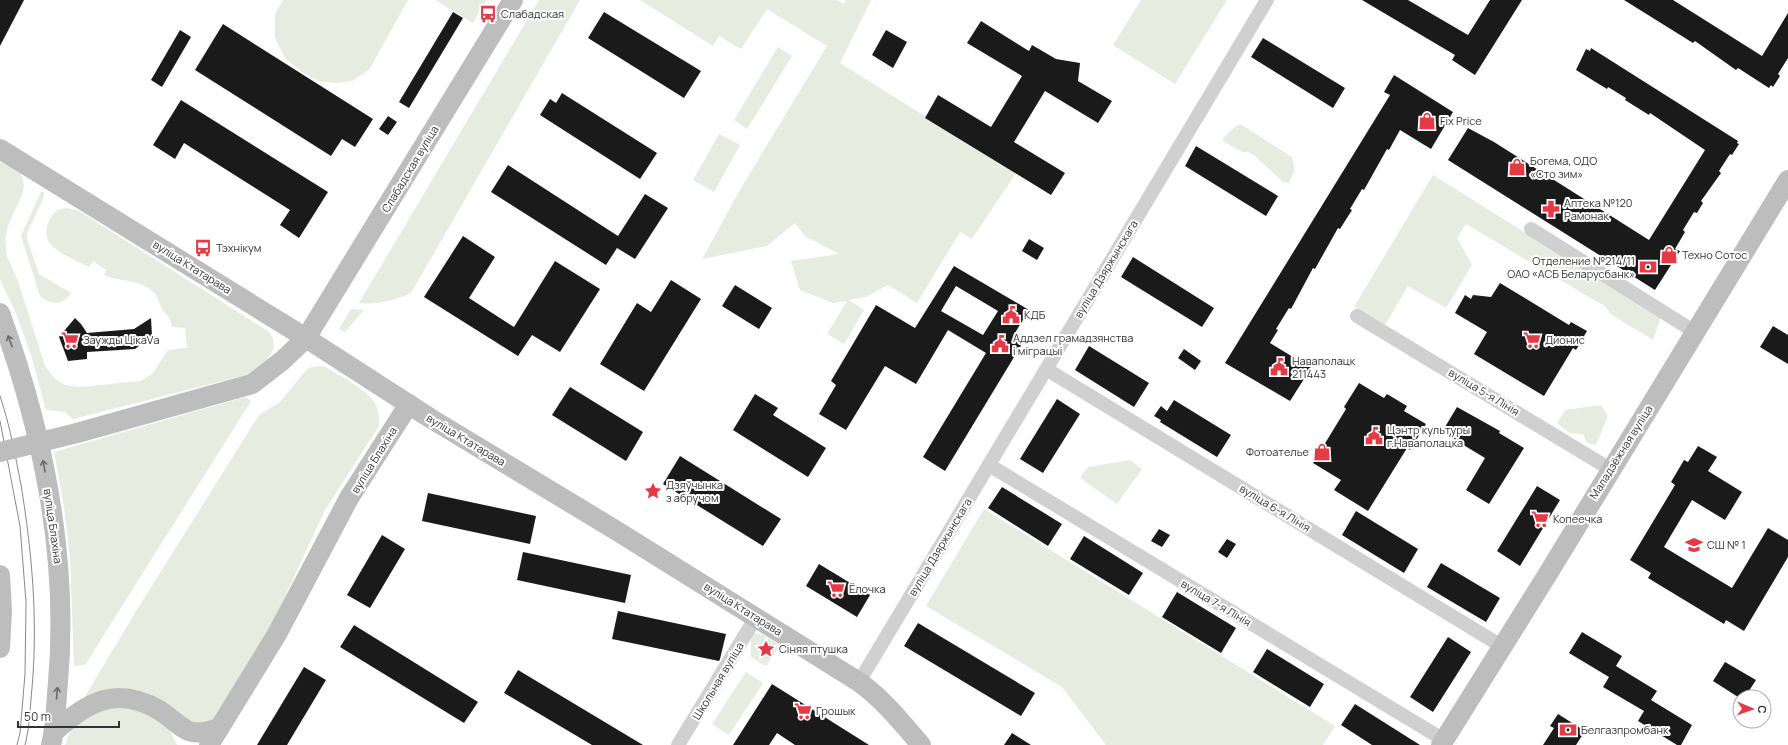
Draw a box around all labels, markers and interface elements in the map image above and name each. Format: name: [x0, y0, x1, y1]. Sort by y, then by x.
bus stop icon: Слабадская: [478, 4, 498, 24]
place label: Слабадская: [501, 6, 564, 21]
shop icon: Fix Price: [1417, 111, 1437, 131]
place label: Fix Price: [1440, 113, 1482, 128]
street label: Слабадская вуліца: [378, 123, 441, 215]
place label: Богема, ОДО «Сто зим»: [1530, 153, 1597, 181]
shop icon: Богема, ОДО «Сто зим»: [1507, 157, 1527, 177]
place label: Аптека №120 Рамонак: [1564, 195, 1632, 223]
pharmacy icon: Аптека №120 Рамонак: [1541, 199, 1561, 219]
street label: вуліца Дзяржынскага: [1070, 217, 1141, 320]
street label: вуліца Ктатарава: [150, 236, 234, 297]
bus stop icon: Тэхнікум: [193, 238, 213, 258]
place label: Тэхнікум: [216, 240, 261, 255]
shop icon: Техно Сотос: [1659, 245, 1679, 265]
place label: Техно Сотос: [1682, 247, 1747, 262]
place label: Отделение №214/11 ОАО «АСБ Беларусбанк»: [1507, 253, 1635, 281]
bank icon: Отделение №214/11 ОАО «АСБ Беларусбанк»: [1638, 257, 1658, 277]
public building icon: КДБ: [1001, 305, 1021, 325]
place label: КДБ: [1024, 307, 1046, 322]
supermarket icon: Заужды ЦікаVа: [60, 330, 80, 350]
place label: Аддзел грамадзянства і міграцыі: [1013, 330, 1133, 358]
supermarket icon: Дионис: [1522, 330, 1542, 350]
place label: Заужды ЦікаVа: [83, 332, 160, 347]
place label: Дионис: [1545, 332, 1585, 347]
public building icon: Аддзел грамадзянства і міграцыі: [990, 334, 1010, 354]
one-way arrow: [6, 335, 14, 347]
place label: Наваполацк 211443: [1292, 353, 1356, 381]
public building icon: Наваполацк 211443: [1269, 357, 1289, 377]
street label: вуліца 5-я Лінія: [1446, 365, 1522, 419]
street label: Маладзёжная вуліца: [1586, 402, 1656, 502]
street label: вуліца Ктатарава: [424, 410, 509, 469]
place label: Цэнтр культуры г.Наваполацка: [1387, 422, 1470, 450]
street label: вуліца Блахіна: [347, 424, 400, 496]
public building icon: Цэнтр культуры г.Наваполацка: [1364, 426, 1384, 446]
shop icon: Фотоателье: [1312, 442, 1332, 462]
place label: Фотоателье: [1246, 444, 1310, 459]
one-way arrow: [40, 460, 48, 473]
place label: Дзяўчынка з абручом: [666, 477, 723, 505]
street label: вуліца 6-я Лінія: [1237, 480, 1314, 535]
place icon: Дзяўчынка з абручом: [643, 481, 663, 501]
street label: вуліца Блахіна: [41, 487, 66, 564]
street label: вуліца Дзяржынскага: [904, 495, 975, 598]
supermarket icon: Копеечка: [1530, 509, 1550, 529]
place label: Копеечка: [1553, 511, 1602, 526]
school or university icon: СШ № 1: [1684, 535, 1704, 555]
place label: СШ № 1: [1707, 537, 1746, 552]
street label: вуліца 7-я Лінія: [1178, 576, 1254, 629]
street label: вуліца Ктатарава: [701, 578, 785, 639]
supermarket icon: Ёлочка: [826, 579, 846, 599]
place label: Ёлочка: [849, 581, 886, 596]
street label: Школьная вуліца: [688, 639, 747, 722]
place icon: Сіняя птушка: [756, 639, 776, 659]
place label: Сіняя птушка: [779, 641, 848, 656]
one-way arrow: [54, 687, 61, 700]
north arrow: [1732, 689, 1772, 729]
supermarket icon: Грошык: [793, 701, 813, 721]
scale bar: [18, 703, 119, 729]
place label: Грошык: [816, 703, 856, 718]
text: С: [1755, 705, 1770, 714]
text: 50 m: [24, 708, 51, 725]
bank icon: Белгазпромбанк: [1558, 720, 1578, 740]
place label: Белгазпромбанк: [1581, 722, 1669, 737]

